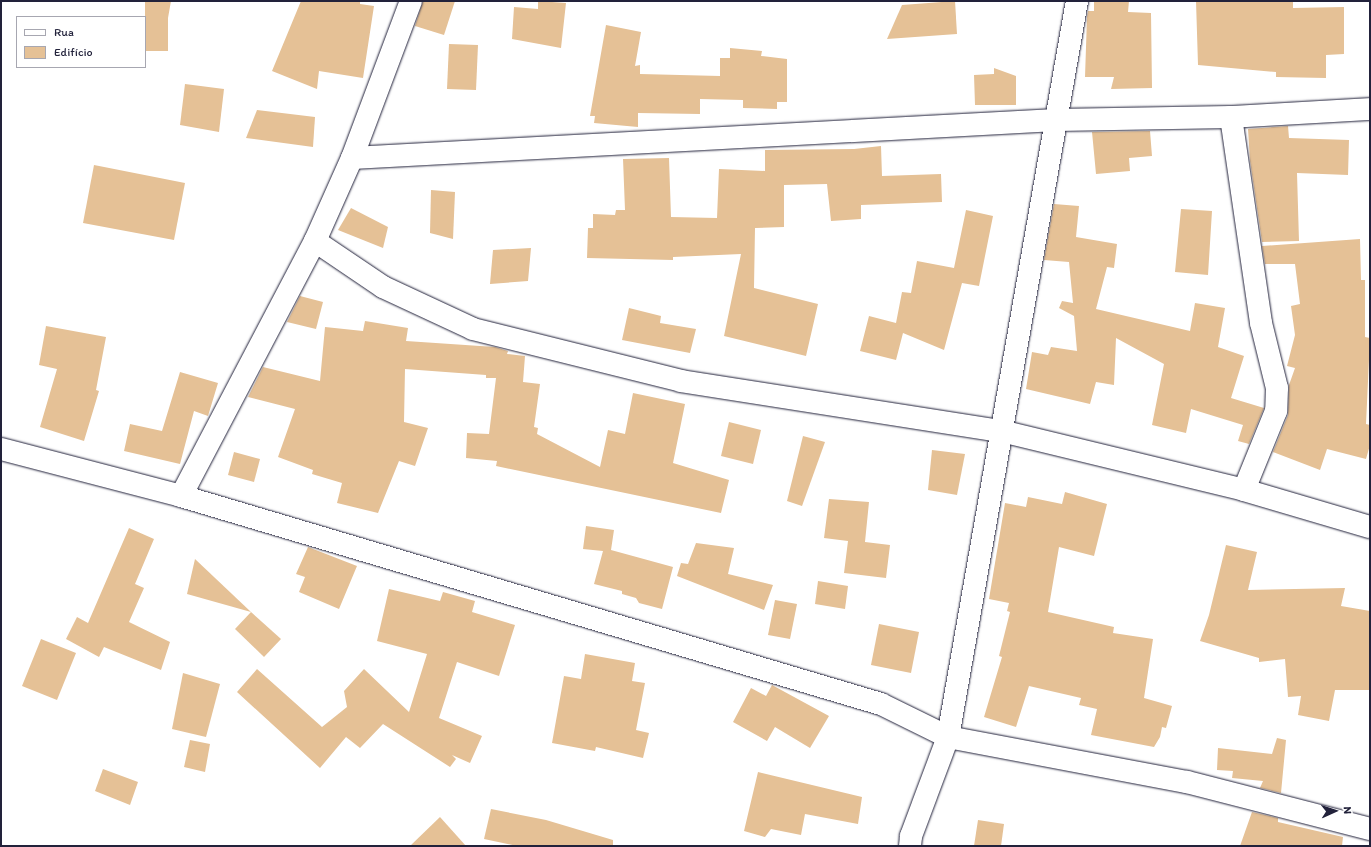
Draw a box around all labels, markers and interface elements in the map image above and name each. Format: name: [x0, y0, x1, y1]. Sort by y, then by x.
legend: [16, 16, 146, 68]
text: Rua: [54, 25, 74, 39]
text: Edifício: [54, 45, 93, 59]
north arrow: [1315, 791, 1355, 831]
text: N: [1341, 806, 1354, 814]

